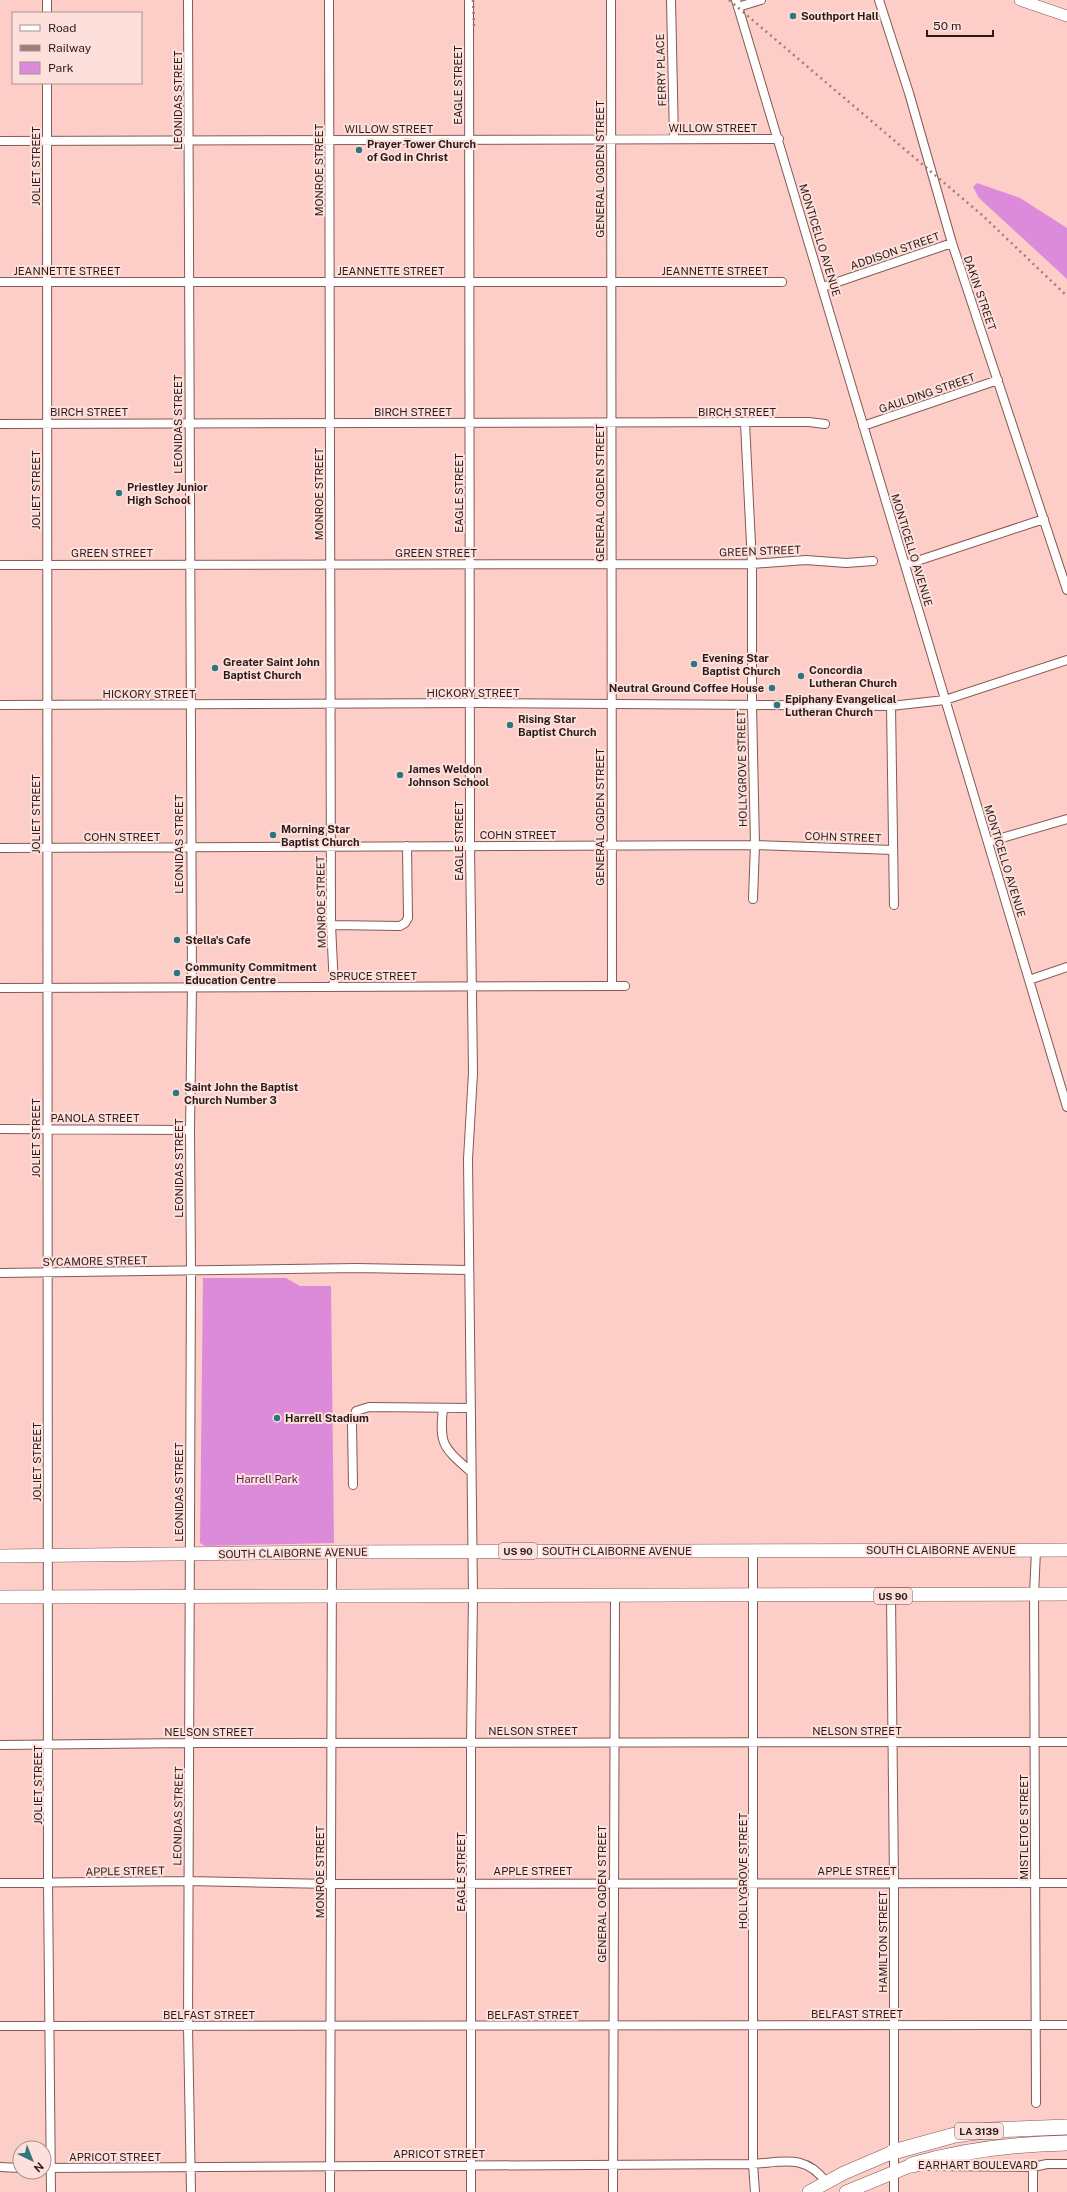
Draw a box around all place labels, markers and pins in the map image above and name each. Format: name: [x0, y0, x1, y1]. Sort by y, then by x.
place label: Southport Hall: [801, 10, 879, 22]
marker: Southport Hall: [788, 11, 798, 21]
place label: Prayer Tower Church of God in Christ: [367, 138, 476, 163]
marker: Prayer Tower Church of God in Christ: [354, 145, 364, 155]
place label: Priestley Junior High School: [127, 481, 208, 506]
marker: Priestley Junior High School: [114, 488, 124, 498]
place label: Evening Star Baptist Church: [702, 652, 781, 677]
place label: Greater Saint John Baptist Church: [223, 656, 320, 681]
marker: Evening Star Baptist Church: [689, 659, 699, 669]
marker: Greater Saint John Baptist Church: [210, 663, 220, 673]
place label: Concordia Lutheran Church: [809, 664, 897, 689]
marker: Concordia Lutheran Church: [796, 671, 806, 681]
place label: Neutral Ground Coffee House: [609, 682, 764, 694]
marker: Neutral Ground Coffee House: [767, 683, 777, 693]
place label: Epiphany Evangelical Lutheran Church: [785, 693, 897, 718]
marker: Epiphany Evangelical Lutheran Church: [772, 700, 782, 710]
place label: Rising Star Baptist Church: [518, 713, 597, 738]
marker: Rising Star Baptist Church: [505, 720, 515, 730]
place label: James Weldon Johnson School: [408, 763, 490, 788]
marker: James Weldon Johnson School: [395, 770, 405, 780]
place label: Morning Star Baptist Church: [281, 823, 360, 848]
marker: Morning Star Baptist Church: [268, 830, 278, 840]
place label: Stella's Cafe: [185, 934, 251, 946]
marker: Stella's Cafe: [172, 935, 182, 945]
place label: Community Commitment Education Centre: [185, 961, 317, 986]
marker: Community Commitment Education Centre: [172, 968, 182, 978]
place label: Saint John the Baptist Church Number 3: [184, 1081, 299, 1106]
marker: Saint John the Baptist Church Number 3: [171, 1088, 181, 1098]
place label: Harrell Stadium: [285, 1412, 369, 1424]
marker: Harrell Stadium: [272, 1413, 282, 1423]

